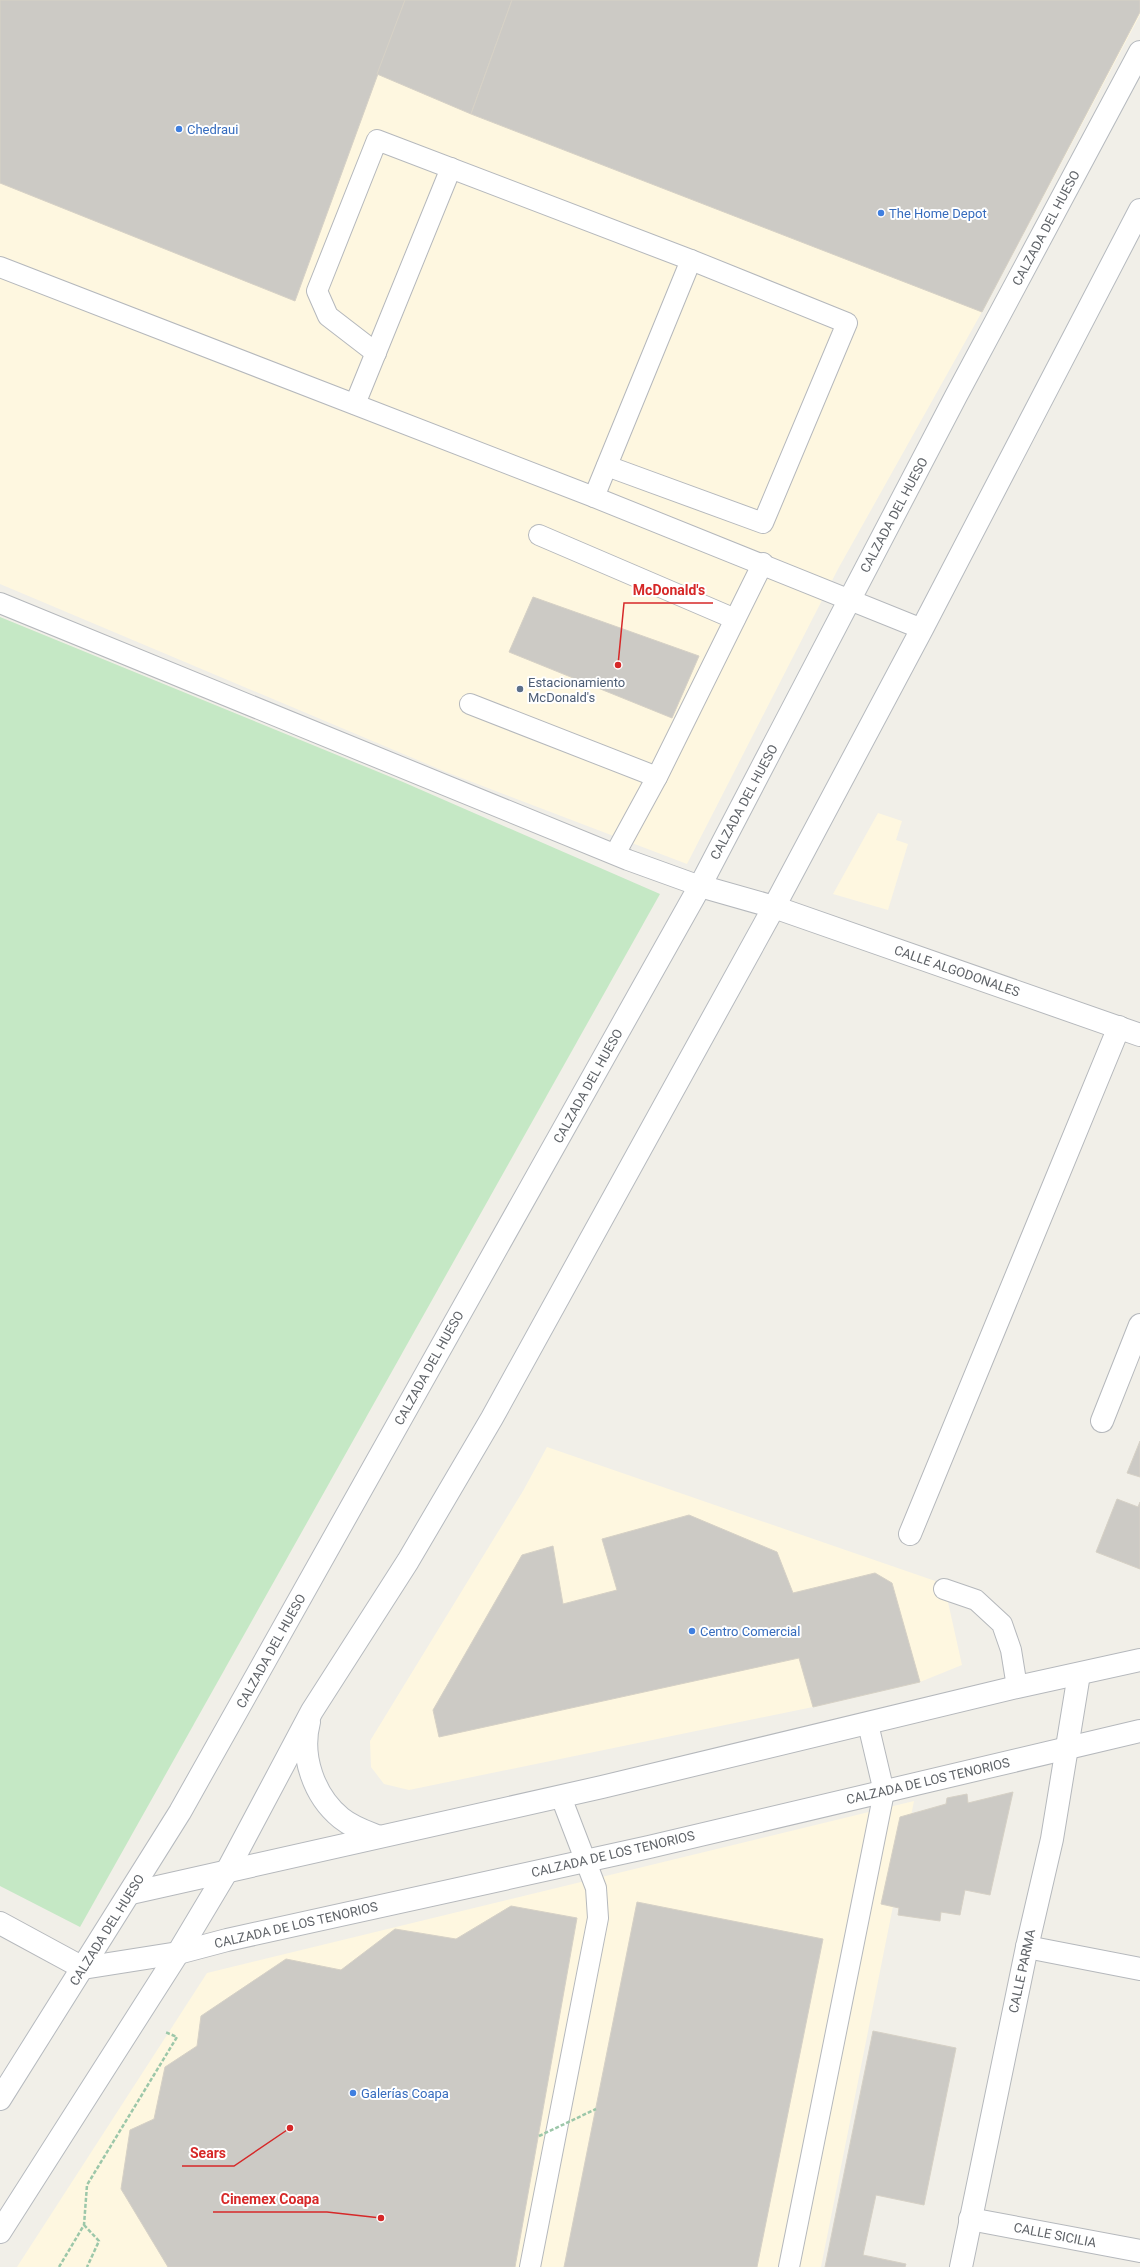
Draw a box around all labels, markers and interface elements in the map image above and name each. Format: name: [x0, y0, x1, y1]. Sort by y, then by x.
place label: Chedraui: [187, 122, 238, 137]
marker: Chedraui: [174, 124, 184, 134]
street label: CALZADA DEL HUESO: [1009, 168, 1083, 288]
place label: The Home Depot: [889, 206, 987, 221]
marker: The Home Depot: [876, 208, 886, 218]
street label: CALZADA DEL HUESO: [857, 455, 931, 575]
callout: McDonald's: [624, 577, 713, 603]
text: McDonald's: [633, 582, 705, 598]
place label: Estacionamiento McDonald's: [528, 675, 625, 705]
marker: Estacionamiento McDonald's: [515, 684, 525, 694]
street label: CALZADA DEL HUESO: [707, 742, 781, 862]
street label: CALLE ALGODONALES: [892, 942, 1022, 1000]
street label: CALZADA DEL HUESO: [550, 1026, 626, 1146]
street label: CALZADA DEL HUESO: [391, 1308, 467, 1428]
street label: CALZADA DEL HUESO: [233, 1591, 309, 1711]
place label: Centro Comercial: [700, 1624, 800, 1639]
marker: Centro Comercial: [687, 1626, 697, 1636]
street label: CALZADA DE LOS TENORIOS: [845, 1755, 1011, 1807]
street label: CALZADA DE LOS TENORIOS: [530, 1828, 696, 1880]
street label: CALZADA DEL HUESO: [67, 1872, 147, 1988]
street label: CALZADA DE LOS TENORIOS: [213, 1899, 379, 1951]
street label: CALLE PARMA: [1006, 1927, 1038, 2014]
place label: Galerías Coapa: [361, 2086, 449, 2101]
marker: Galerías Coapa: [348, 2088, 358, 2098]
callout: Sears: [182, 2140, 234, 2166]
text: Sears: [190, 2145, 226, 2161]
callout: Cinemex Coapa: [213, 2186, 327, 2212]
text: Cinemex Coapa: [221, 2191, 320, 2207]
street label: CALLE SICILIA: [1012, 2220, 1098, 2250]

